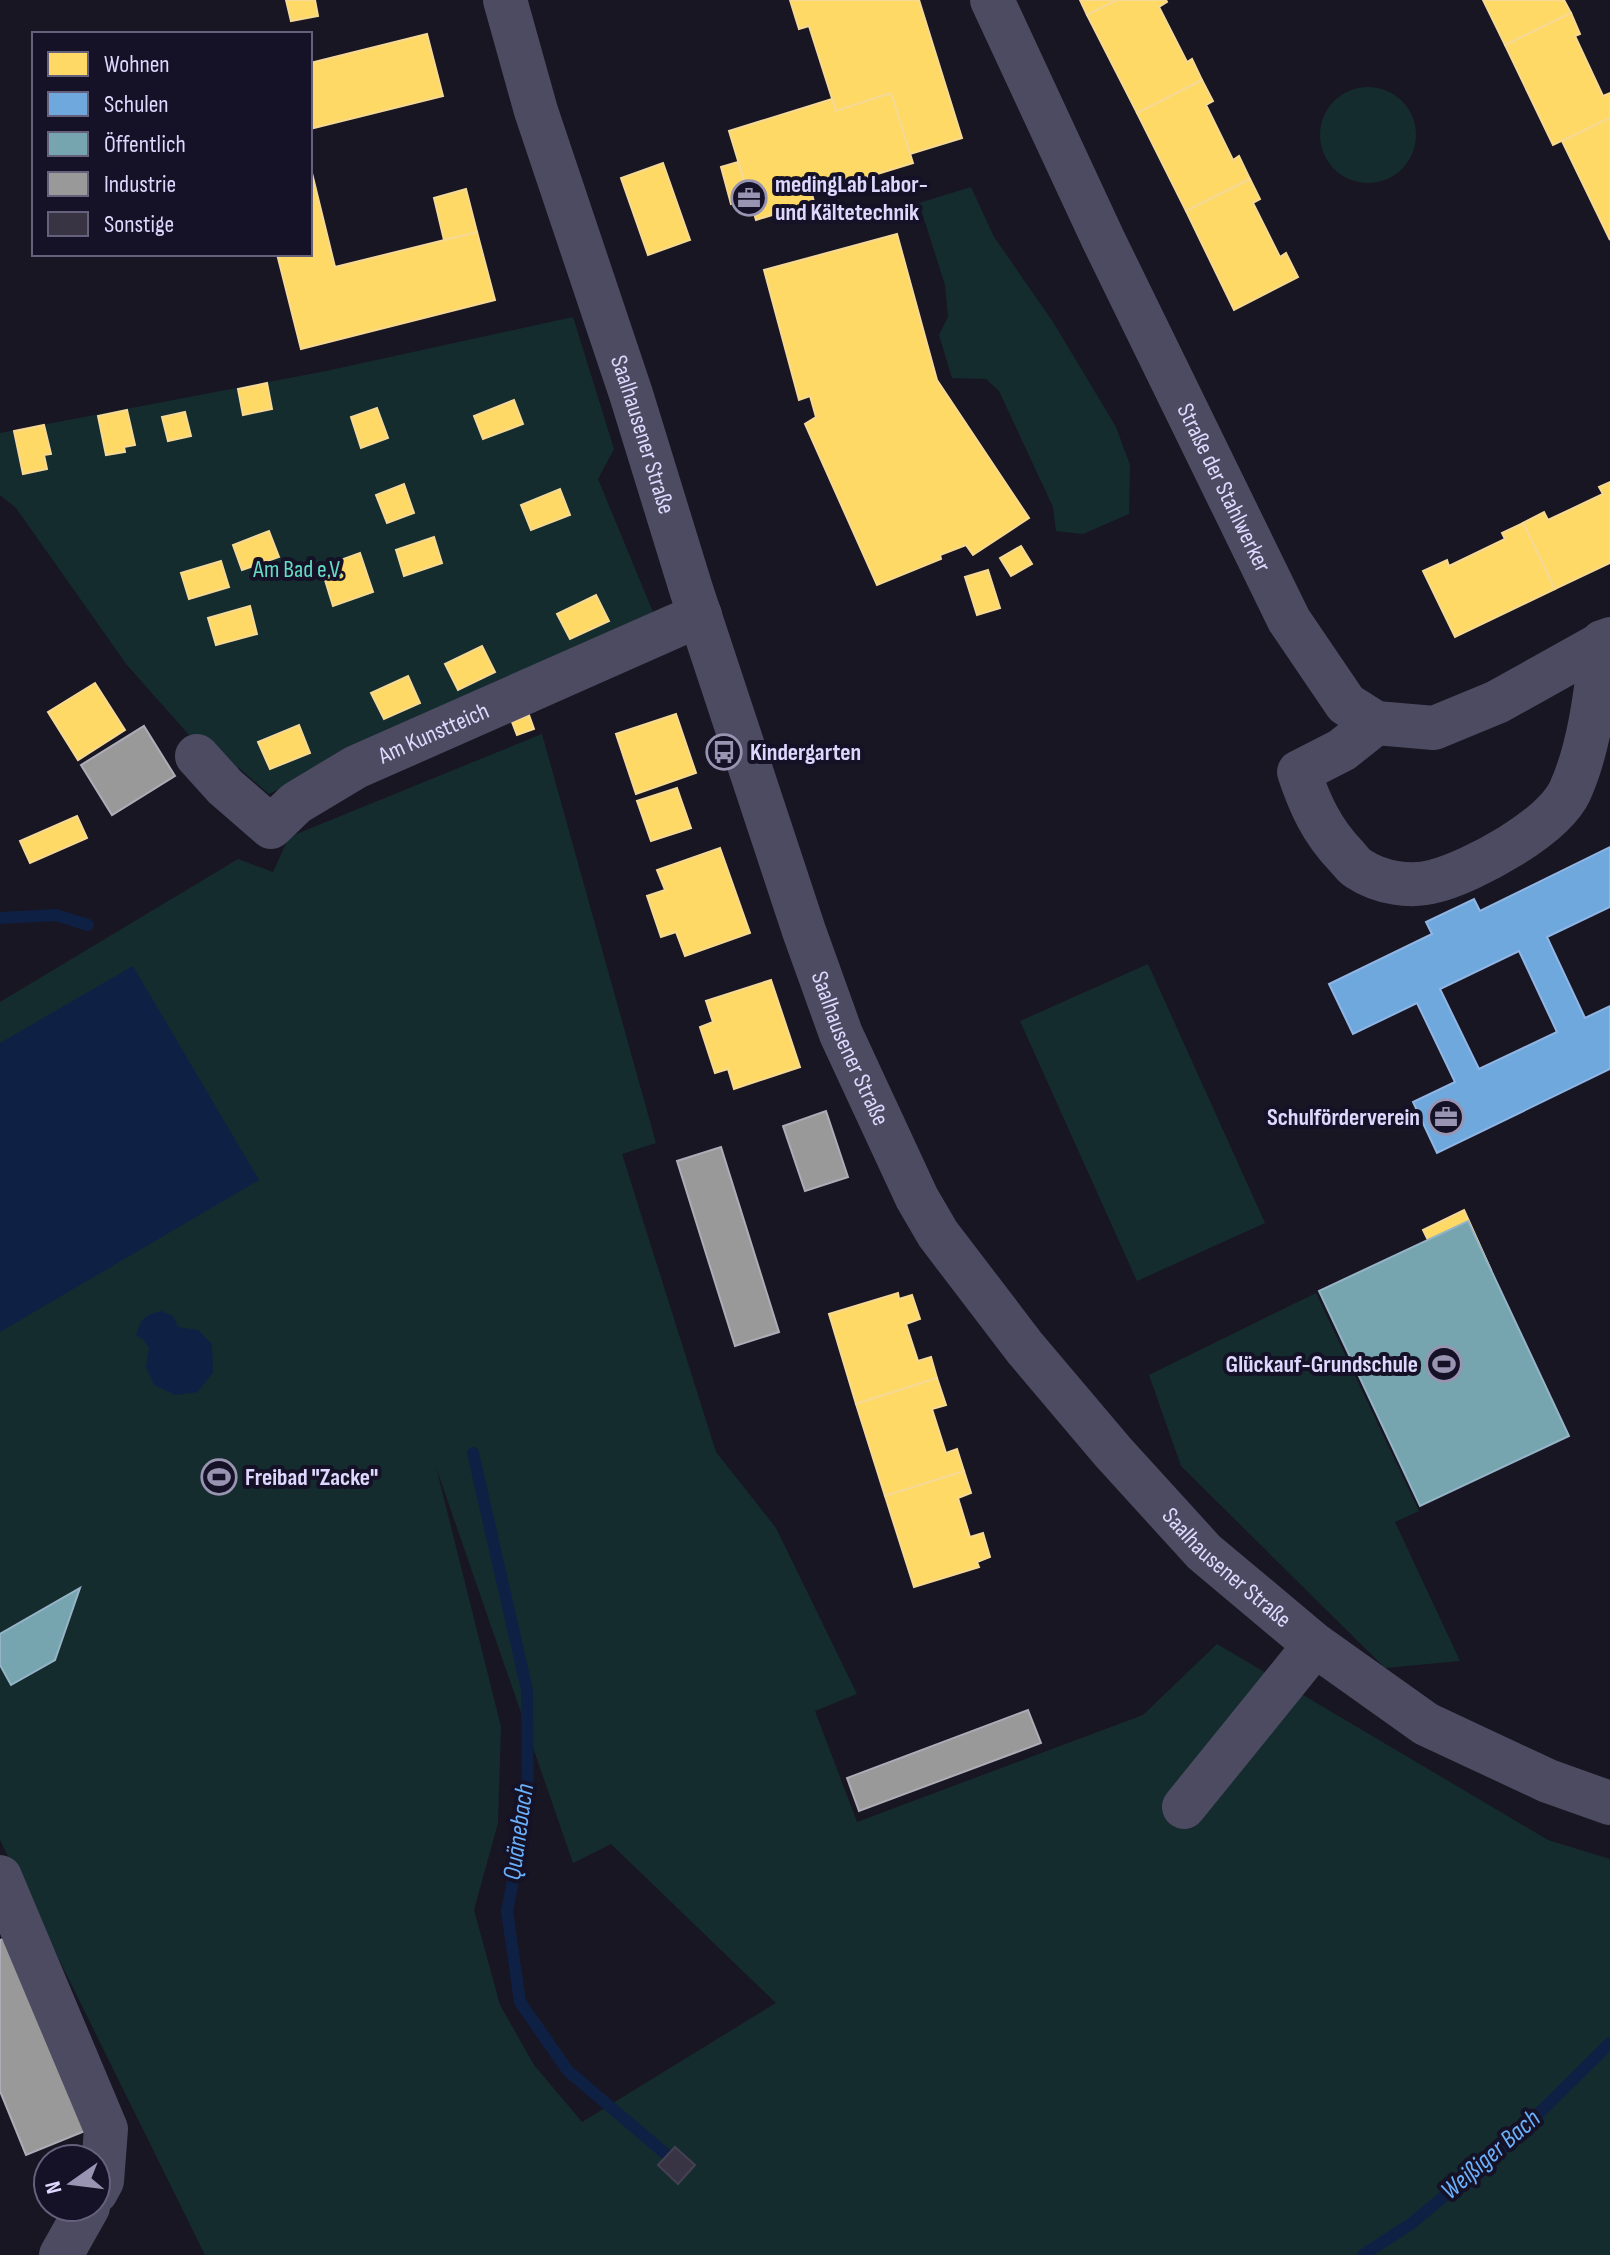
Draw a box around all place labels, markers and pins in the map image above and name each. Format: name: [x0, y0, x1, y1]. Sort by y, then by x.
place label: medingLab Labor- und Kältetechnik: [775, 170, 928, 227]
office icon: medingLab Labor- und Kältetechnik: [730, 179, 768, 217]
bus stop icon: Kindergarten: [705, 733, 743, 771]
place label: Kindergarten: [750, 738, 861, 767]
office icon: Schulförderverein: [1427, 1098, 1465, 1136]
place label: Schulförderverein: [1267, 1103, 1420, 1132]
sports icon: Glückauf-Grundschule: [1425, 1345, 1463, 1383]
place label: Glückauf-Grundschule: [1226, 1350, 1418, 1379]
sports icon: Freibad "Zacke": [200, 1458, 238, 1496]
place label: Freibad "Zacke": [245, 1463, 378, 1492]

